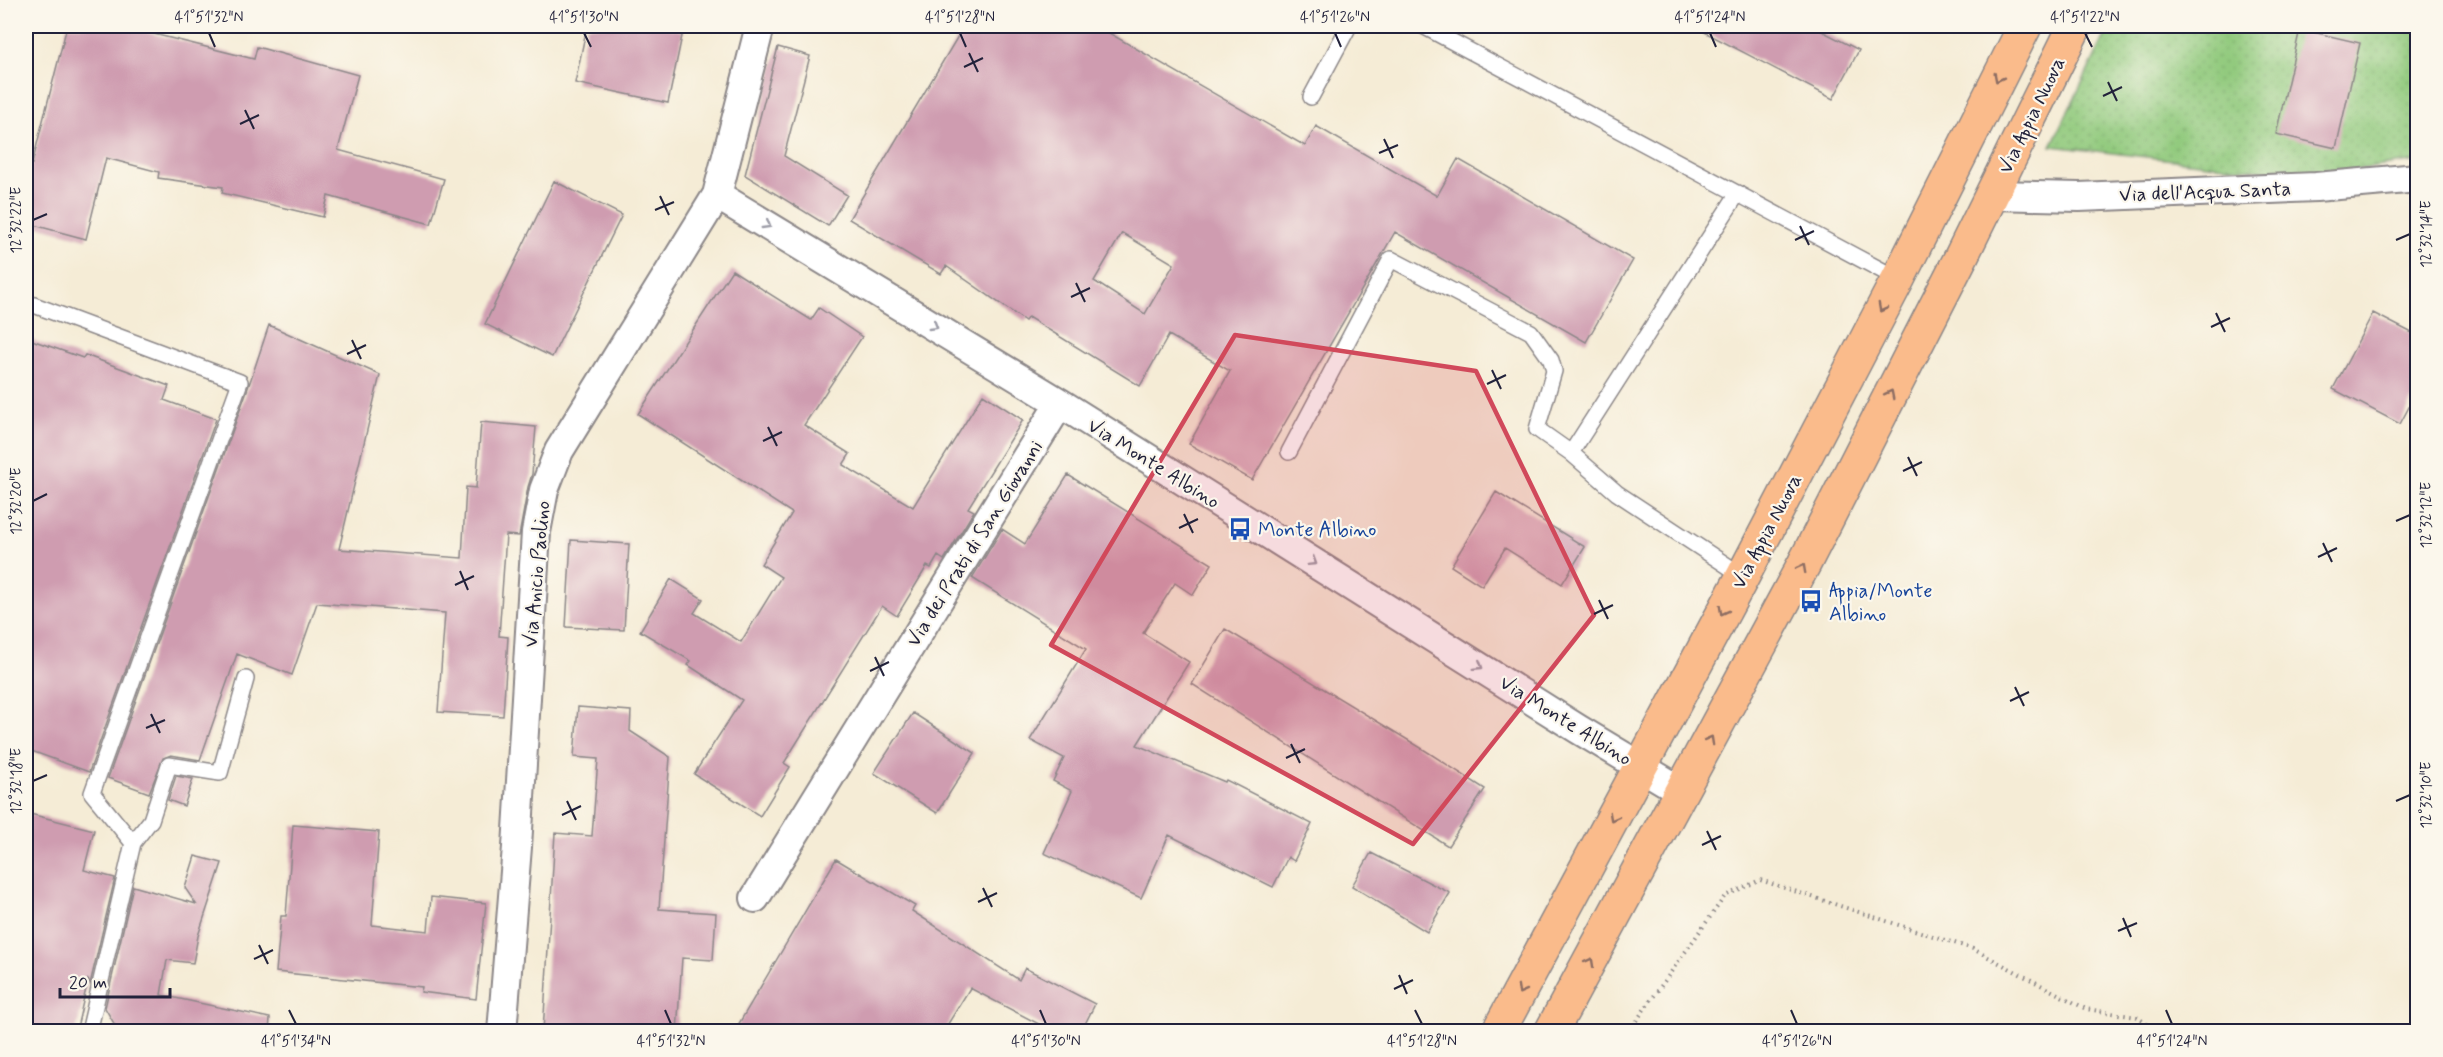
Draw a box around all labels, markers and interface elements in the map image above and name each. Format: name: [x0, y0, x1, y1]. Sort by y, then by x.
text: 41°51'32"N: [174, 8, 244, 28]
text: 41°51'30"N: [549, 8, 619, 28]
text: 41°51'28"N: [925, 8, 995, 28]
text: 41°51'26"N: [1300, 8, 1370, 28]
text: 41°51'24"N: [1675, 8, 1745, 28]
text: 41°51'22"N: [2050, 8, 2120, 28]
street label: Via Appia Nuova: [1992, 53, 2073, 179]
one-way arrow: [1994, 71, 2005, 82]
street label: Via dell'Acqua Santa: [2119, 176, 2292, 209]
text: 12°32'22"E: [7, 186, 27, 254]
text: 12°32'14"E: [2417, 200, 2437, 268]
one-way arrow: [761, 218, 771, 230]
one-way arrow: [1878, 302, 1889, 312]
one-way arrow: [928, 319, 938, 331]
one-way arrow: [1882, 389, 1894, 400]
street label: Via Monte Albino: [1082, 413, 1225, 516]
street label: Via dei Prati di San Giovanni: [901, 435, 1050, 652]
text: 12°32'20"E: [7, 467, 27, 535]
street label: Via Appia Nuova: [1726, 469, 1810, 594]
text: 12°32'12"E: [2417, 482, 2437, 548]
street label: Via Anicio Paolino: [518, 500, 557, 649]
bus stop icon: Monte Albino: [1227, 516, 1253, 542]
place label: Monte Albino: [1258, 517, 1377, 544]
one-way arrow: [1307, 555, 1317, 567]
one-way arrow: [1795, 564, 1806, 574]
place label: Appia/Monte Albino: [1829, 578, 1933, 628]
bus stop icon: Appia/Monte Albino: [1798, 588, 1824, 614]
one-way arrow: [1719, 605, 1730, 615]
one-way arrow: [1472, 659, 1483, 670]
street label: Via Monte Albino: [1494, 670, 1637, 773]
one-way arrow: [1703, 736, 1714, 746]
text: 12°32'18"E: [7, 747, 27, 814]
text: 12°32'10"E: [2417, 761, 2437, 829]
one-way arrow: [1609, 811, 1620, 822]
one-way arrow: [1583, 958, 1594, 968]
scale bar: [60, 961, 170, 999]
text: 20 m: [69, 971, 107, 995]
one-way arrow: [1517, 983, 1528, 994]
text: 41°51'34"N: [261, 1032, 331, 1052]
text: 41°51'32"N: [636, 1032, 706, 1052]
text: 41°51'30"N: [1011, 1032, 1081, 1052]
text: 41°51'28"N: [1387, 1032, 1457, 1052]
text: 41°51'26"N: [1762, 1032, 1832, 1052]
text: 41°51'24"N: [2137, 1032, 2207, 1052]

